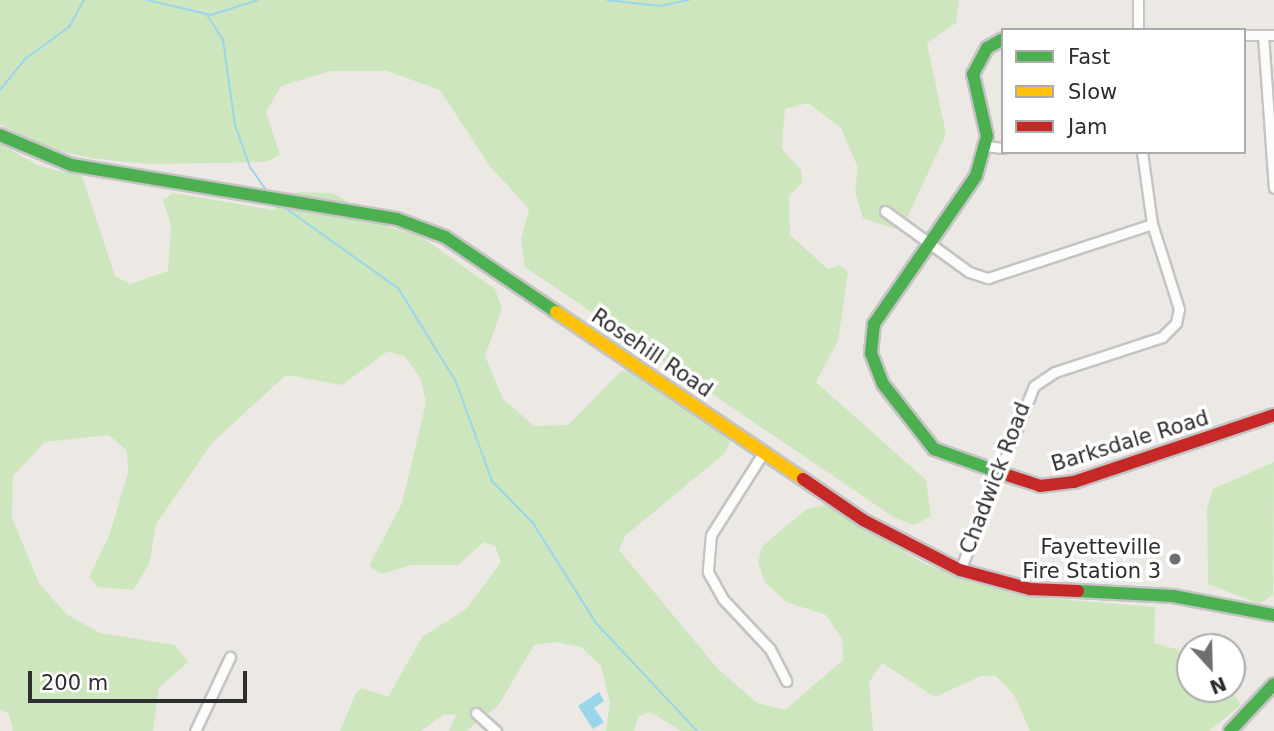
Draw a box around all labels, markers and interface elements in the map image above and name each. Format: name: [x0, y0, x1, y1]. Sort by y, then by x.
legend: [1001, 28, 1246, 154]
text: Fast: [1068, 45, 1110, 69]
text: Slow: [1068, 80, 1117, 104]
text: Jam: [1068, 115, 1108, 139]
street label: Rosehill Road: [587, 303, 717, 403]
street label: Chadwick Road: [955, 399, 1035, 557]
street label: Barksdale Road: [1048, 405, 1212, 477]
place label: Fayetteville Fire Station 3: [1022, 534, 1161, 584]
marker: Fayetteville Fire Station 3: [1167, 551, 1183, 567]
north arrow: [1176, 633, 1246, 703]
scale bar: [32, 658, 250, 702]
text: 200 m: [41, 671, 108, 695]
text: N: [1207, 672, 1230, 699]

